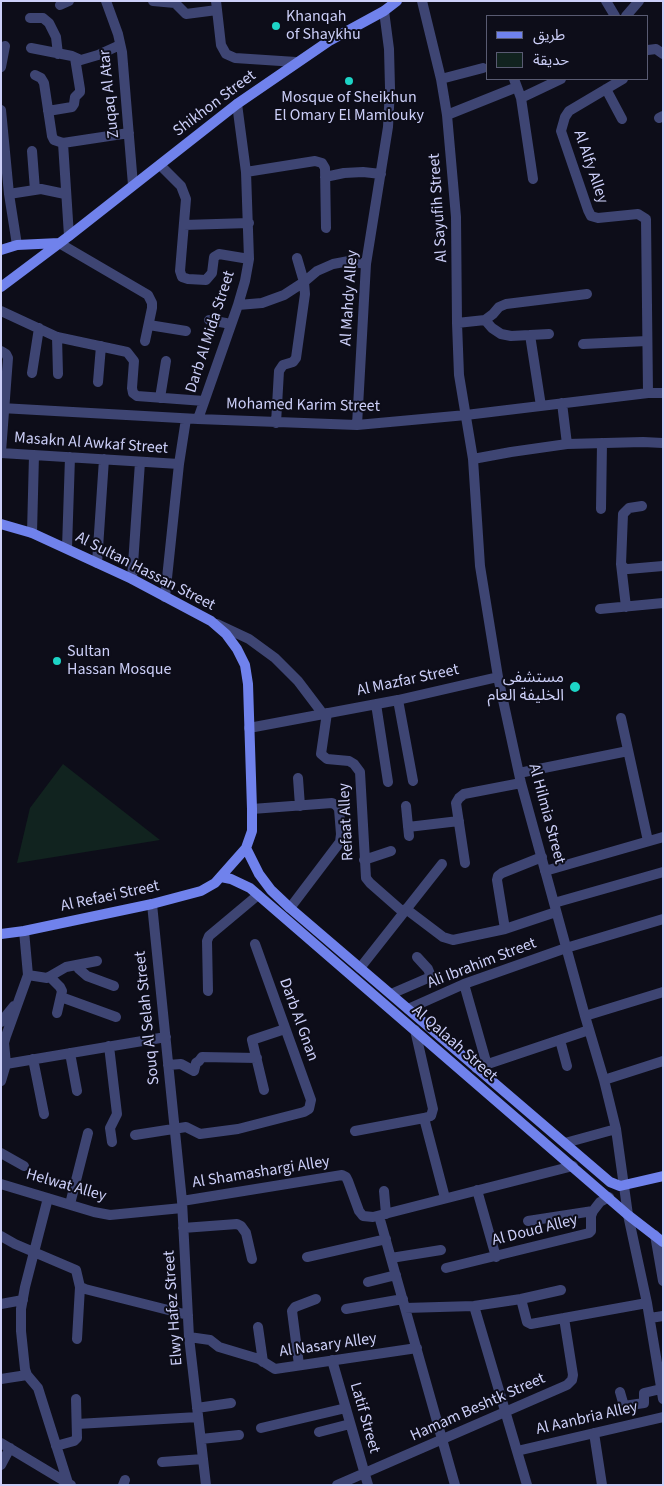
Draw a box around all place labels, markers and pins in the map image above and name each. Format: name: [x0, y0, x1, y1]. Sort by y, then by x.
place label: Khanqah of Shaykhu: [286, 7, 361, 45]
marker: Khanqah of Shaykhu: [270, 20, 282, 32]
marker: Mosque of Sheikhun El Omary El Mamlouky: [343, 75, 355, 87]
place label: Mosque of Sheikhun El Omary El Mamlouky: [274, 88, 424, 126]
place label: Sultan Hassan Mosque: [67, 642, 171, 680]
marker: Sultan Hassan Mosque: [51, 655, 63, 667]
place label: مستشفى الخليفة العام: [487, 668, 564, 706]
marker: مستشفى الخليفة العام: [568, 680, 582, 694]

